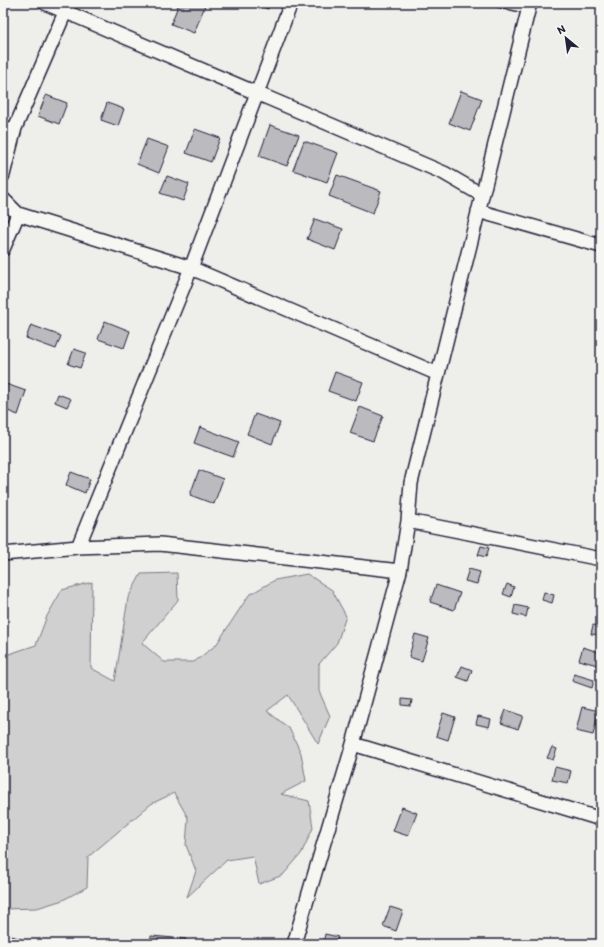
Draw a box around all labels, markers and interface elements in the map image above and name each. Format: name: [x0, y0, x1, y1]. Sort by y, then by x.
north arrow: [546, 18, 586, 58]
text: N: [555, 22, 568, 37]

